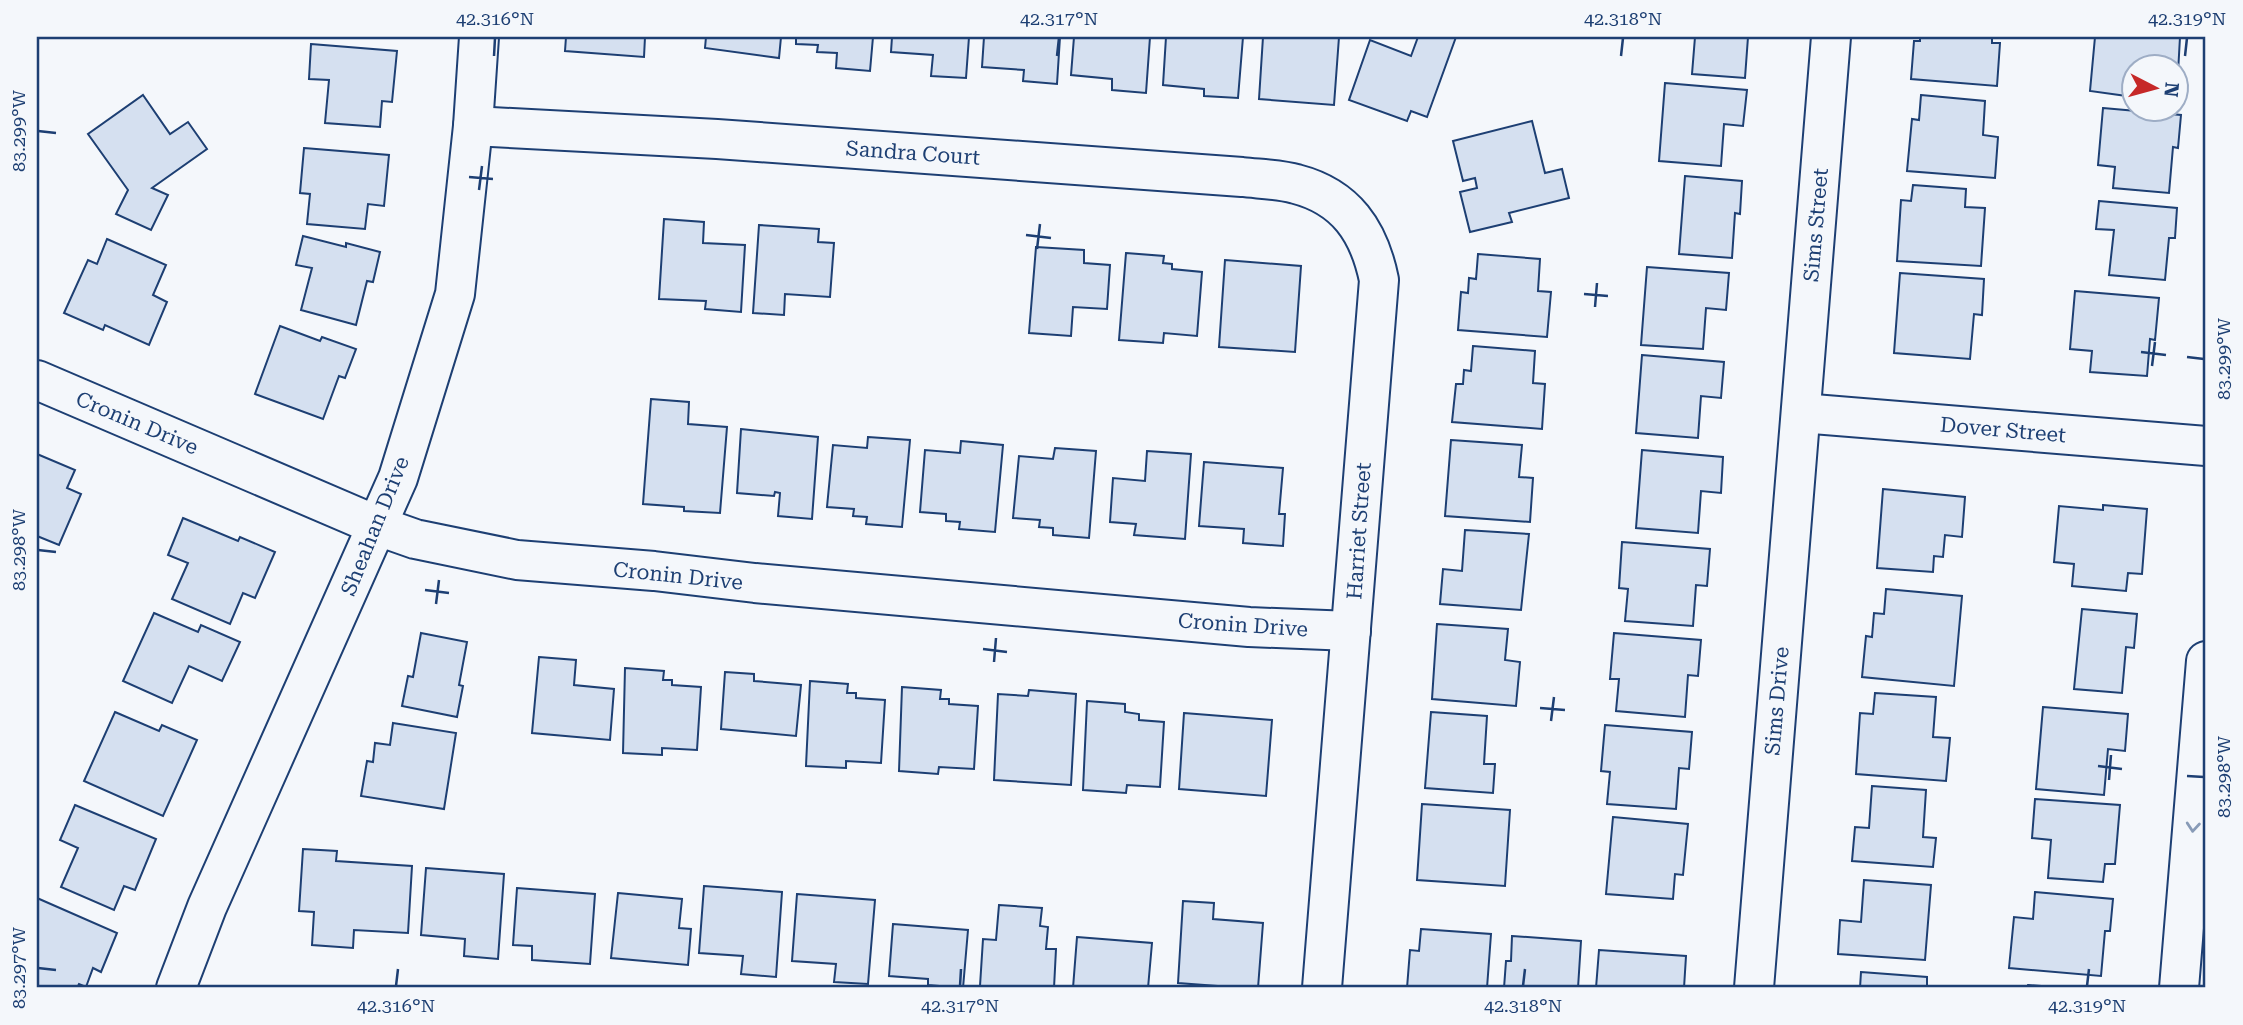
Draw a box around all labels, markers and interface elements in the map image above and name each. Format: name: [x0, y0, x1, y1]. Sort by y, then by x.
text: 42.316°N: [456, 8, 534, 29]
text: 42.317°N: [1020, 8, 1098, 29]
text: 42.318°N: [1584, 8, 1662, 29]
text: 42.319°N: [2148, 8, 2226, 29]
north arrow: [2120, 52, 2190, 122]
text: N: [2159, 81, 2184, 99]
text: 83.299°W: [8, 89, 29, 172]
street label: Sandra Court: [845, 136, 981, 170]
street label: Sims Street: [1799, 167, 1833, 283]
text: 83.299°W: [2213, 317, 2234, 400]
street label: Cronin Drive: [72, 386, 202, 460]
street label: Dover Street: [1939, 413, 2067, 447]
street label: Sheahan Drive: [336, 453, 414, 599]
street label: Harriet Street: [1342, 461, 1376, 600]
text: 83.298°W: [8, 508, 29, 591]
street label: Cronin Drive: [612, 557, 744, 595]
street label: Cronin Drive: [1177, 608, 1309, 642]
street label: Sims Drive: [1760, 646, 1794, 756]
text: 83.298°W: [2213, 735, 2234, 818]
one-way arrow: [2186, 821, 2201, 832]
text: 83.297°W: [8, 926, 29, 1009]
text: 42.316°N: [357, 995, 435, 1016]
text: 42.317°N: [921, 995, 999, 1016]
text: 42.318°N: [1484, 995, 1562, 1016]
text: 42.319°N: [2048, 995, 2126, 1016]

